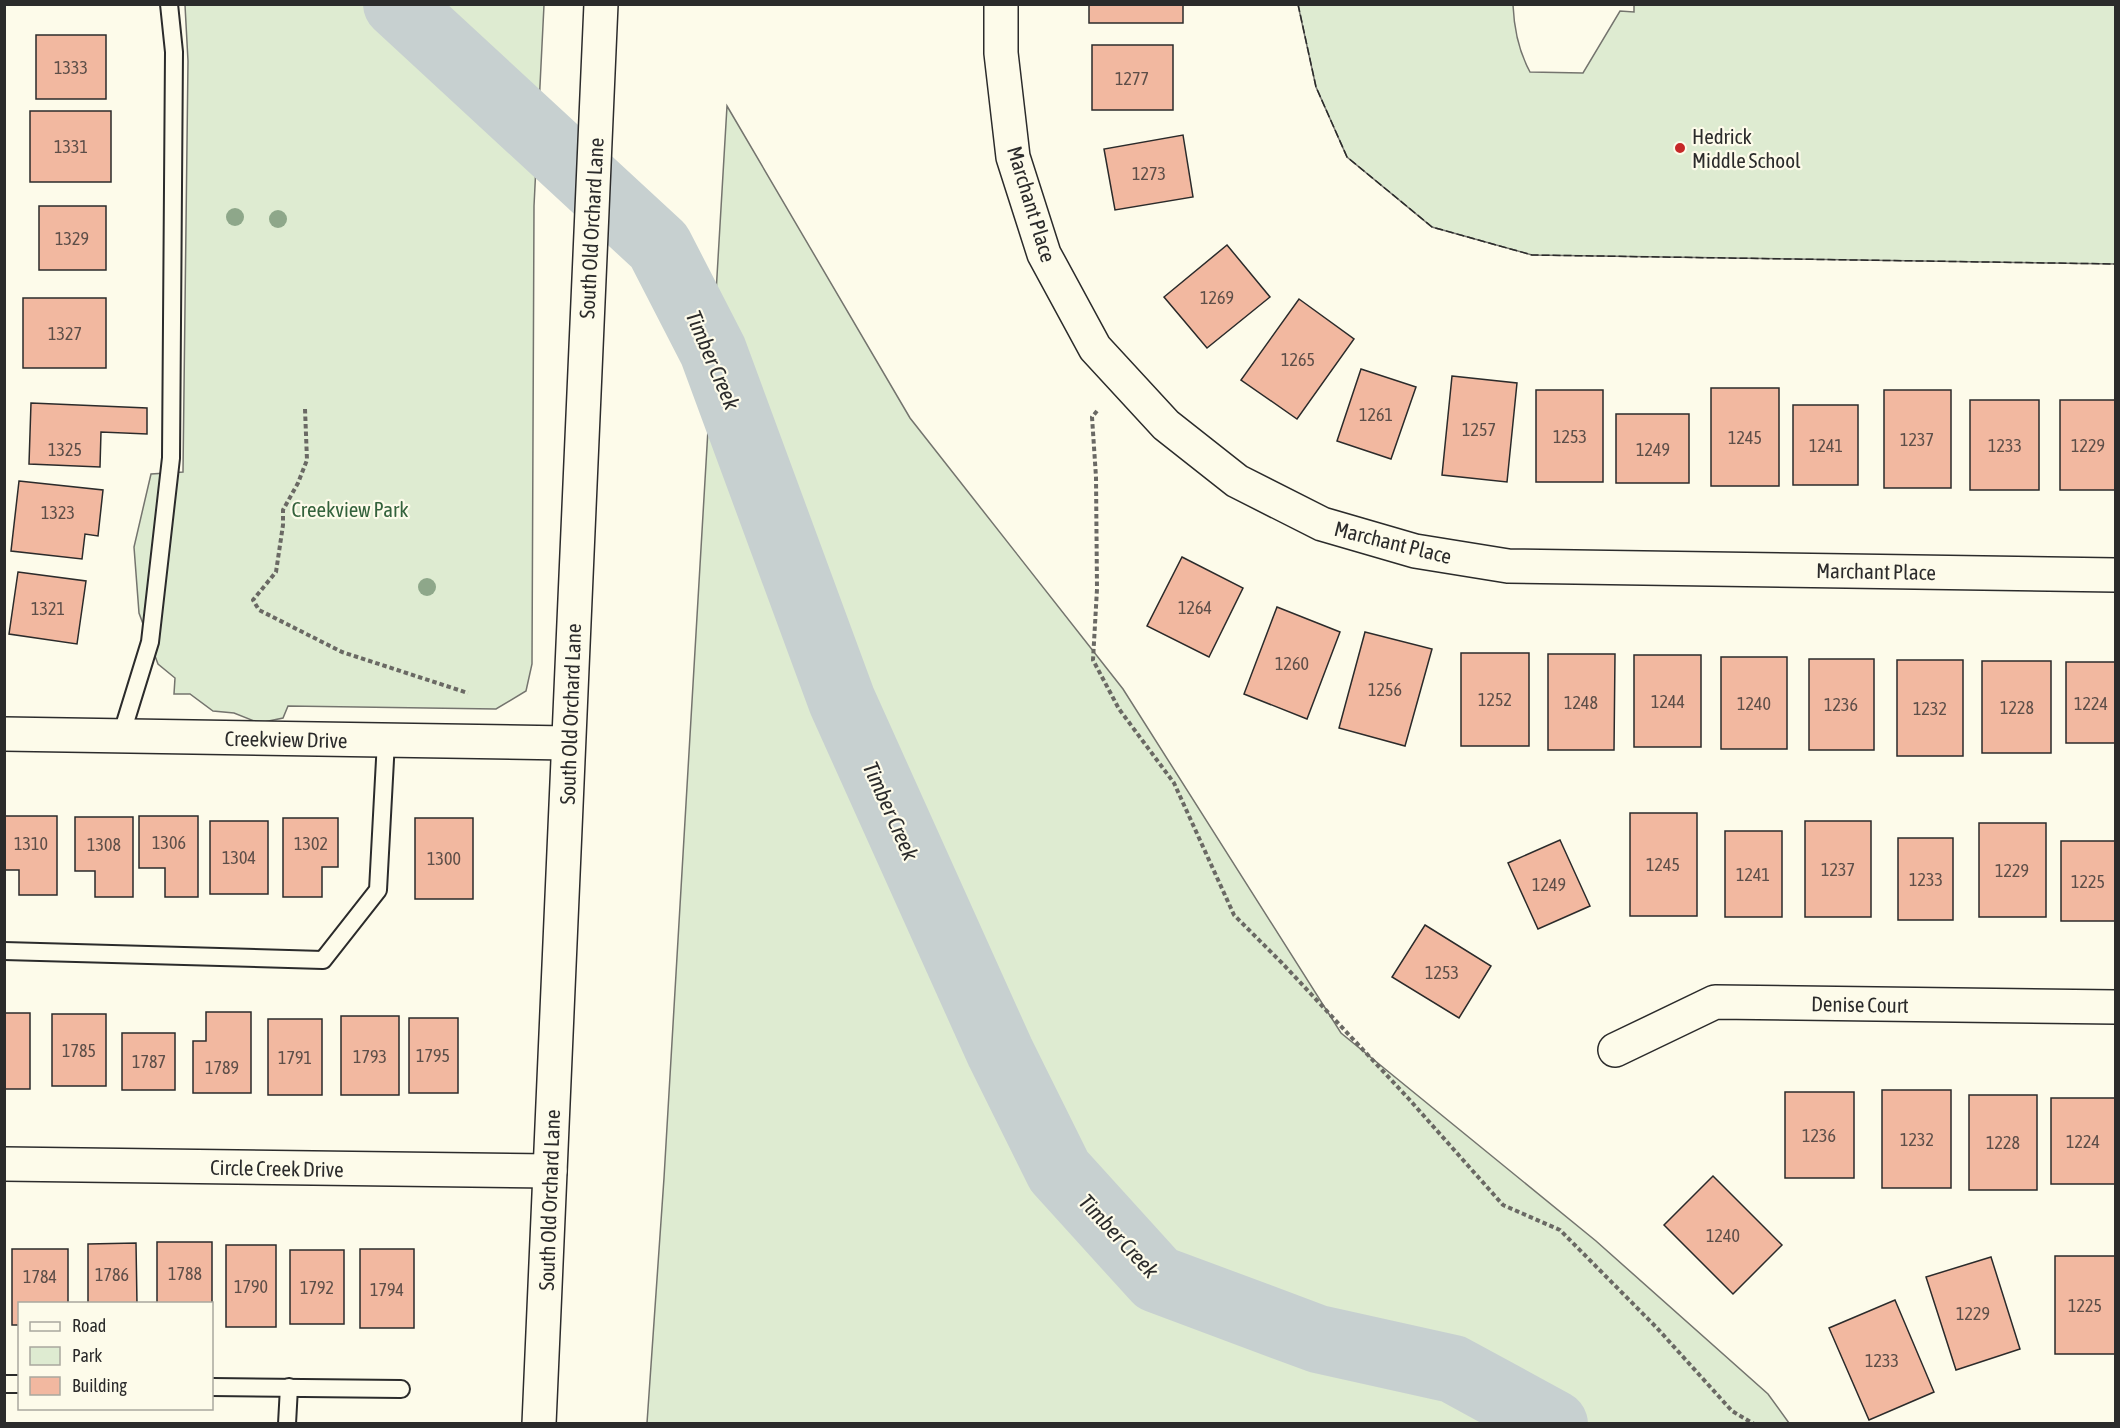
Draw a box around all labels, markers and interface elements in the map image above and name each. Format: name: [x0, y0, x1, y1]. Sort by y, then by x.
house number: 1333: [54, 57, 88, 78]
house number: 1277: [1115, 68, 1149, 89]
place label: Hedrick Middle School: [1692, 124, 1801, 172]
house number: 1331: [54, 136, 88, 157]
street label: South Old Orchard Lane: [574, 137, 608, 319]
marker: Hedrick Middle School: [1673, 141, 1687, 155]
street label: Marchant Place: [1003, 143, 1061, 265]
house number: 1273: [1132, 163, 1166, 184]
house number: 1329: [55, 228, 89, 249]
house number: 1269: [1200, 287, 1234, 308]
water label: Timber Creek: [681, 307, 746, 414]
house number: 1327: [48, 323, 82, 344]
house number: 1265: [1281, 349, 1315, 370]
house number: 1261: [1359, 404, 1393, 425]
house number: 1257: [1462, 419, 1496, 440]
house number: 1253: [1553, 426, 1587, 447]
house number: 1245: [1728, 427, 1762, 448]
house number: 1237: [1900, 429, 1934, 450]
house number: 1241: [1809, 435, 1843, 456]
house number: 1233: [1988, 435, 2022, 456]
house number: 1229: [2071, 435, 2105, 456]
house number: 1325: [48, 439, 82, 460]
house number: 1249: [1636, 439, 1670, 460]
park label: Creekview Park: [291, 497, 409, 521]
house number: 1323: [41, 502, 75, 523]
street label: Marchant Place: [1332, 516, 1454, 568]
street label: Marchant Place: [1816, 558, 1936, 584]
house number: 1264: [1178, 597, 1212, 618]
house number: 1321: [31, 598, 65, 619]
street label: South Old Orchard Lane: [555, 623, 585, 805]
house number: 1260: [1275, 653, 1309, 674]
house number: 1256: [1368, 679, 1402, 700]
house number: 1252: [1478, 689, 1512, 710]
house number: 1244: [1651, 691, 1685, 712]
house number: 1248: [1564, 692, 1598, 713]
house number: 1240: [1737, 693, 1771, 714]
house number: 1224: [2074, 693, 2108, 714]
house number: 1236: [1824, 694, 1858, 715]
house number: 1228: [2000, 697, 2034, 718]
house number: 1232: [1913, 698, 1947, 719]
street label: Creekview Drive: [224, 726, 348, 752]
water label: Timber Creek: [858, 758, 924, 865]
house number: 1306: [152, 832, 186, 853]
house number: 1310: [14, 833, 48, 854]
house number: 1302: [294, 833, 328, 854]
house number: 1308: [87, 834, 121, 855]
house number: 1304: [222, 847, 256, 868]
house number: 1300: [427, 848, 461, 869]
house number: 1245: [1646, 854, 1680, 875]
house number: 1237: [1821, 859, 1855, 880]
house number: 1229: [1995, 860, 2029, 881]
house number: 1241: [1736, 864, 1770, 885]
house number: 1233: [1909, 869, 1943, 890]
house number: 1225: [2071, 871, 2105, 892]
house number: 1249: [1532, 874, 1566, 895]
house number: 1253: [1425, 962, 1459, 983]
street label: Denise Court: [1811, 991, 1909, 1017]
house number: 1785: [62, 1040, 96, 1061]
house number: 1795: [416, 1045, 450, 1066]
house number: 1793: [353, 1046, 387, 1067]
house number: 1791: [278, 1047, 312, 1068]
house number: 1787: [132, 1051, 166, 1072]
house number: 1789: [205, 1057, 239, 1078]
street label: South Old Orchard Lane: [534, 1109, 564, 1291]
house number: 1236: [1802, 1125, 1836, 1146]
house number: 1232: [1900, 1129, 1934, 1150]
house number: 1224: [2066, 1131, 2100, 1152]
house number: 1228: [1986, 1132, 2020, 1153]
street label: Circle Creek Drive: [210, 1155, 344, 1181]
water label: Timber Creek: [1074, 1189, 1165, 1283]
house number: 1240: [1706, 1225, 1740, 1246]
house number: 1788: [168, 1263, 202, 1284]
house number: 1786: [95, 1264, 129, 1285]
house number: 1784: [23, 1266, 57, 1287]
house number: 1790: [234, 1276, 268, 1297]
house number: 1792: [300, 1277, 334, 1298]
house number: 1794: [370, 1279, 404, 1300]
house number: 1225: [2068, 1295, 2102, 1316]
legend: [18, 1302, 213, 1410]
house number: 1229: [1956, 1303, 1990, 1324]
text: Road: [72, 1315, 106, 1336]
text: Park: [72, 1345, 102, 1366]
house number: 1233: [1865, 1350, 1899, 1371]
text: Building: [72, 1375, 127, 1396]

